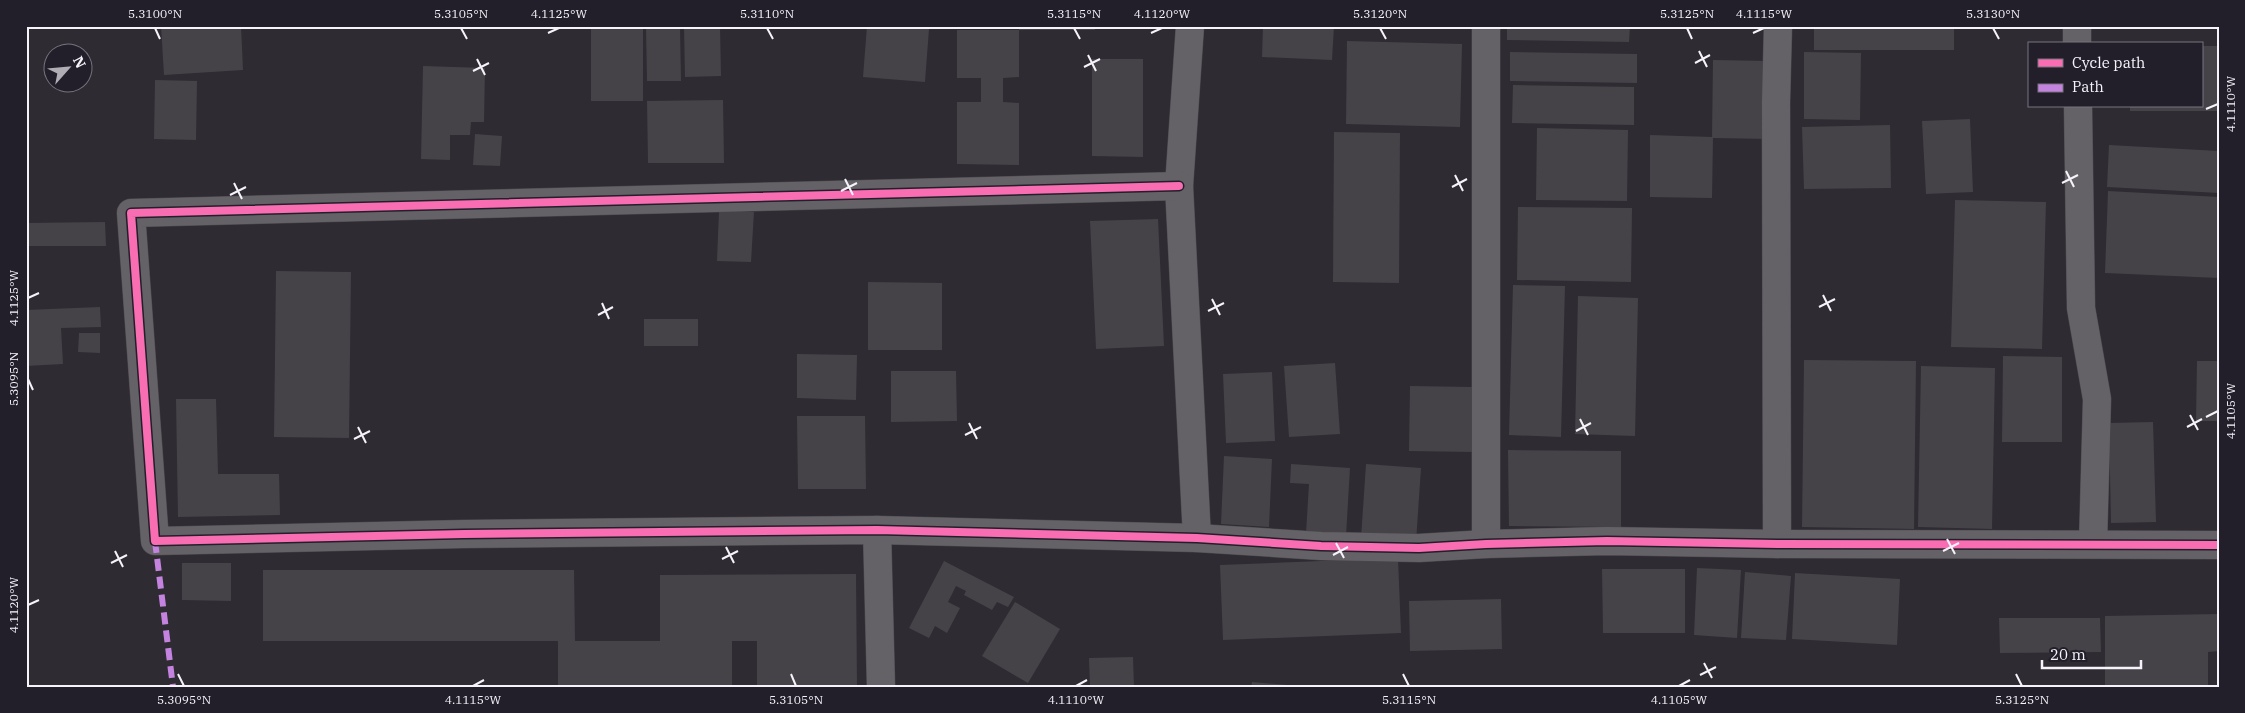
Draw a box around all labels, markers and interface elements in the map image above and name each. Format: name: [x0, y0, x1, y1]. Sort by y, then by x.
text: 5.3100°N: [128, 6, 182, 21]
text: 5.3105°N: [434, 6, 488, 21]
text: 4.1125°W: [531, 6, 588, 21]
text: 5.3110°N: [740, 6, 794, 21]
text: 5.3115°N: [1047, 6, 1101, 21]
text: 4.1120°W: [1134, 6, 1191, 21]
text: 5.3120°N: [1353, 6, 1407, 21]
text: 5.3125°N: [1660, 6, 1714, 21]
text: 4.1115°W: [1736, 6, 1793, 21]
text: 5.3130°N: [1966, 6, 2020, 21]
north arrow: [42, 42, 92, 92]
legend: [2028, 42, 2202, 108]
text: N: [69, 53, 90, 71]
text: Cycle path: [2072, 53, 2145, 72]
text: 4.1110°W: [2223, 75, 2238, 132]
text: Path: [2072, 77, 2104, 96]
text: 4.1125°W: [6, 269, 21, 326]
text: 5.3095°N: [6, 352, 21, 406]
text: 4.1105°W: [2223, 382, 2238, 439]
text: 4.1120°W: [6, 576, 21, 633]
scale bar: [2042, 638, 2141, 670]
text: 20 m: [2050, 645, 2086, 664]
text: 5.3095°N: [157, 692, 211, 707]
text: 4.1115°W: [445, 692, 502, 707]
text: 5.3105°N: [769, 692, 823, 707]
text: 4.1110°W: [1048, 692, 1105, 707]
text: 5.3115°N: [1382, 692, 1436, 707]
text: 4.1105°W: [1651, 692, 1708, 707]
text: 5.3125°N: [1995, 692, 2049, 707]

